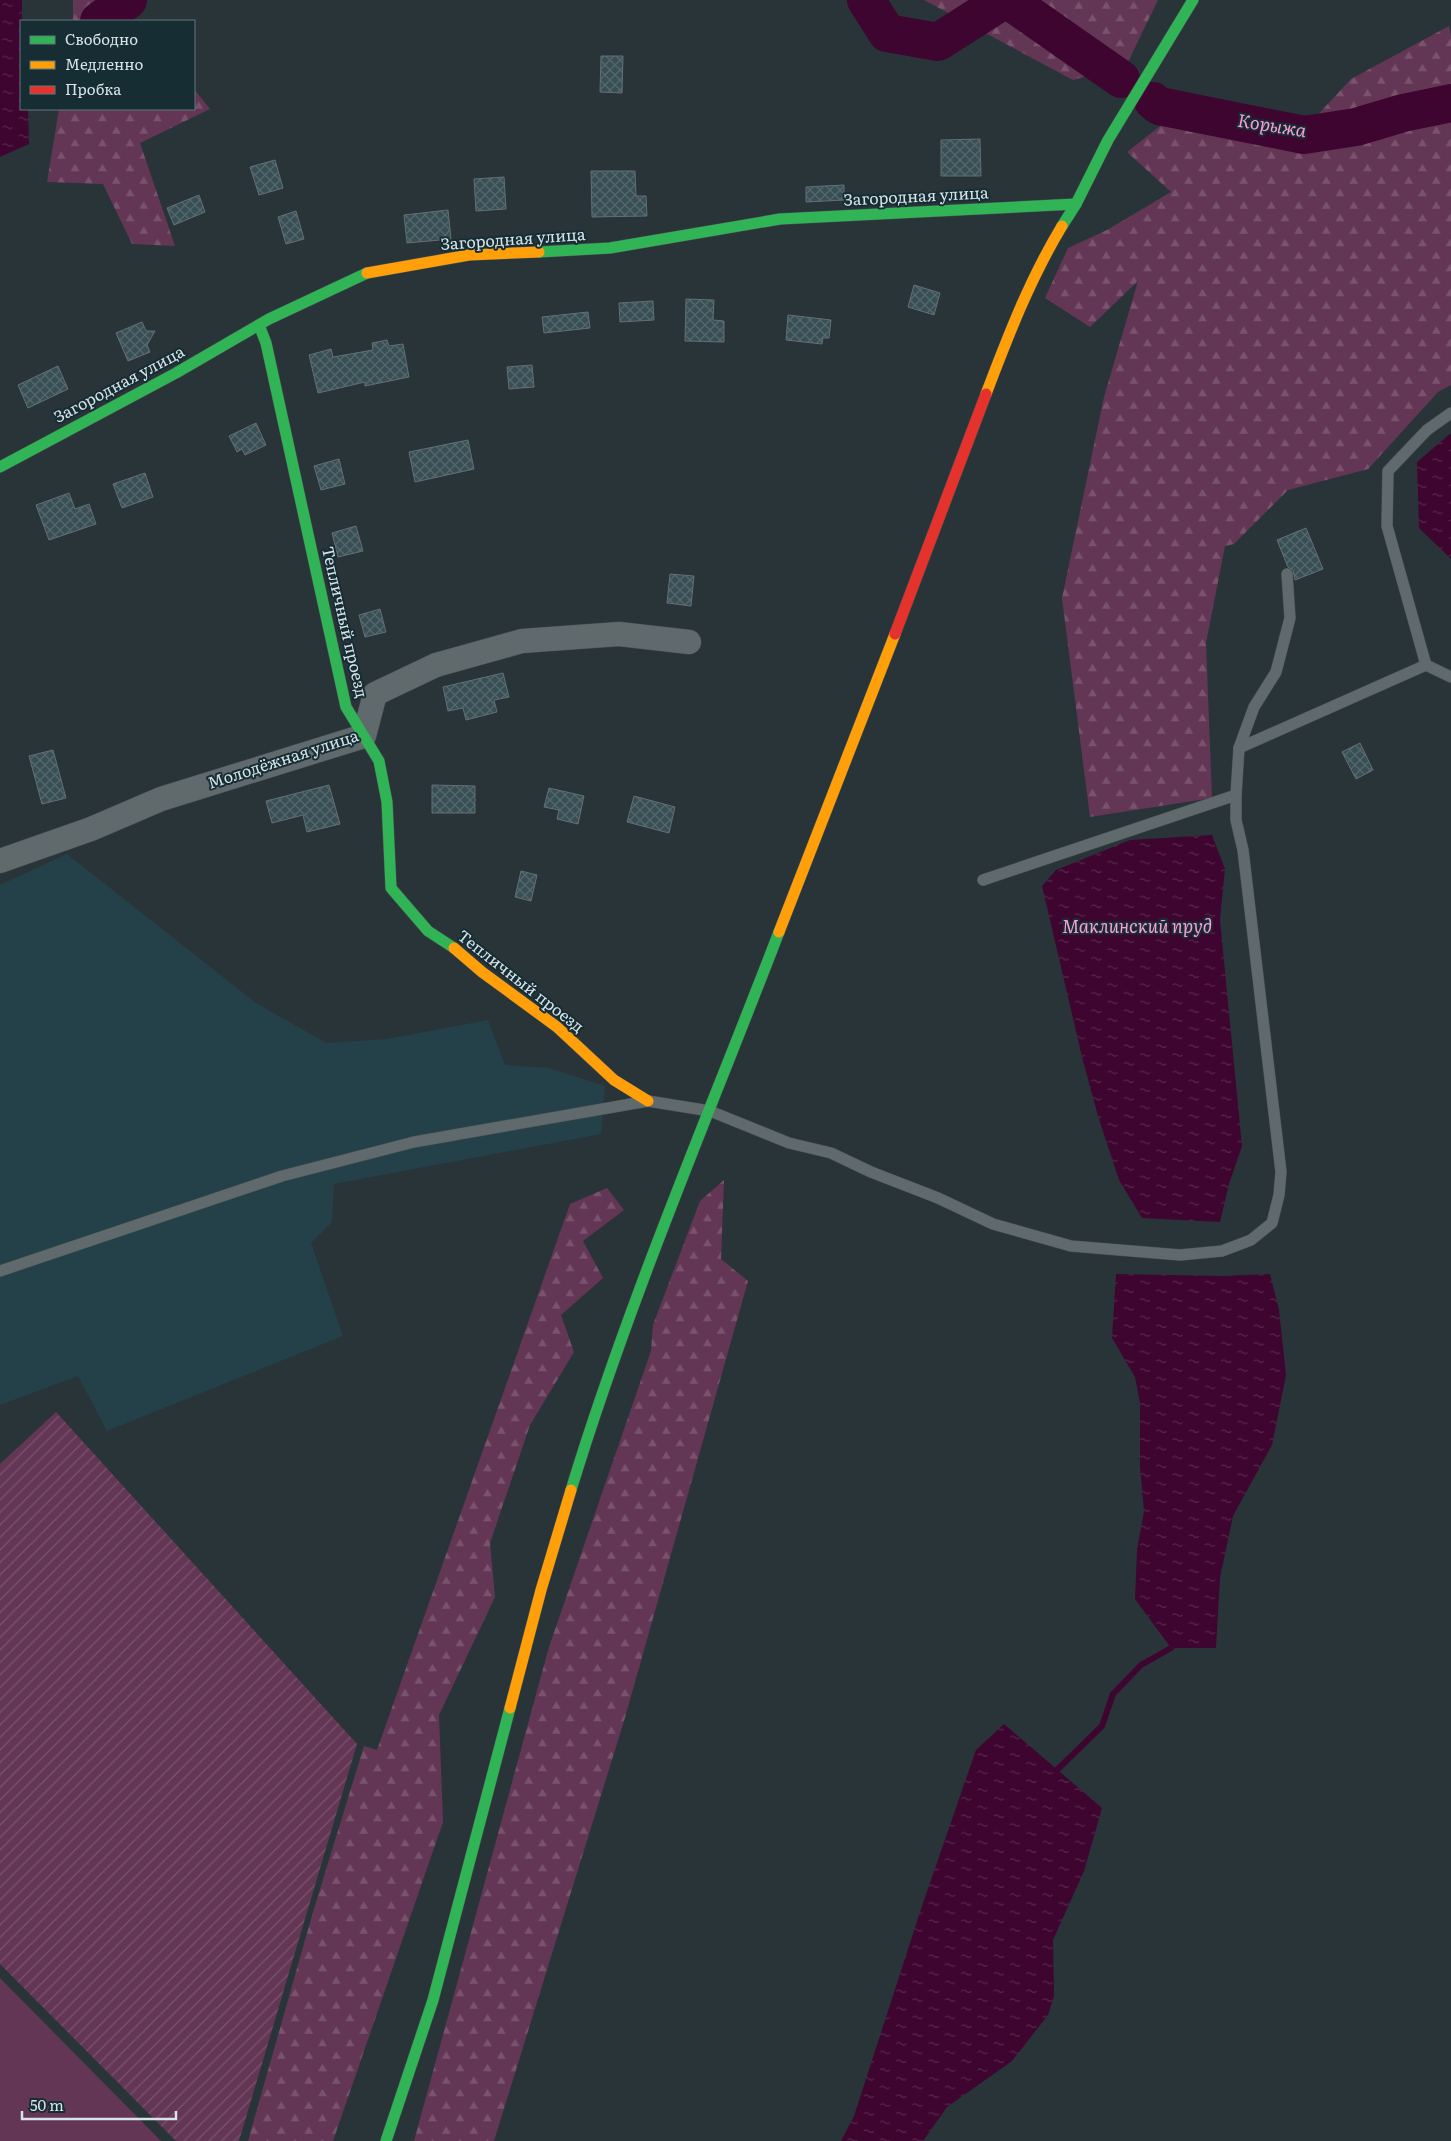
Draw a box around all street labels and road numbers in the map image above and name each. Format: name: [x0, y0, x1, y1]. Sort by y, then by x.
street label: Загородная улица: [843, 179, 989, 211]
street label: Загородная улица: [440, 221, 587, 255]
street label: Загородная улица: [49, 338, 189, 428]
street label: Тепличный проезд: [317, 544, 375, 700]
street label: Молодёжная улица: [204, 722, 362, 794]
street label: Тепличный проезд: [453, 923, 590, 1037]

